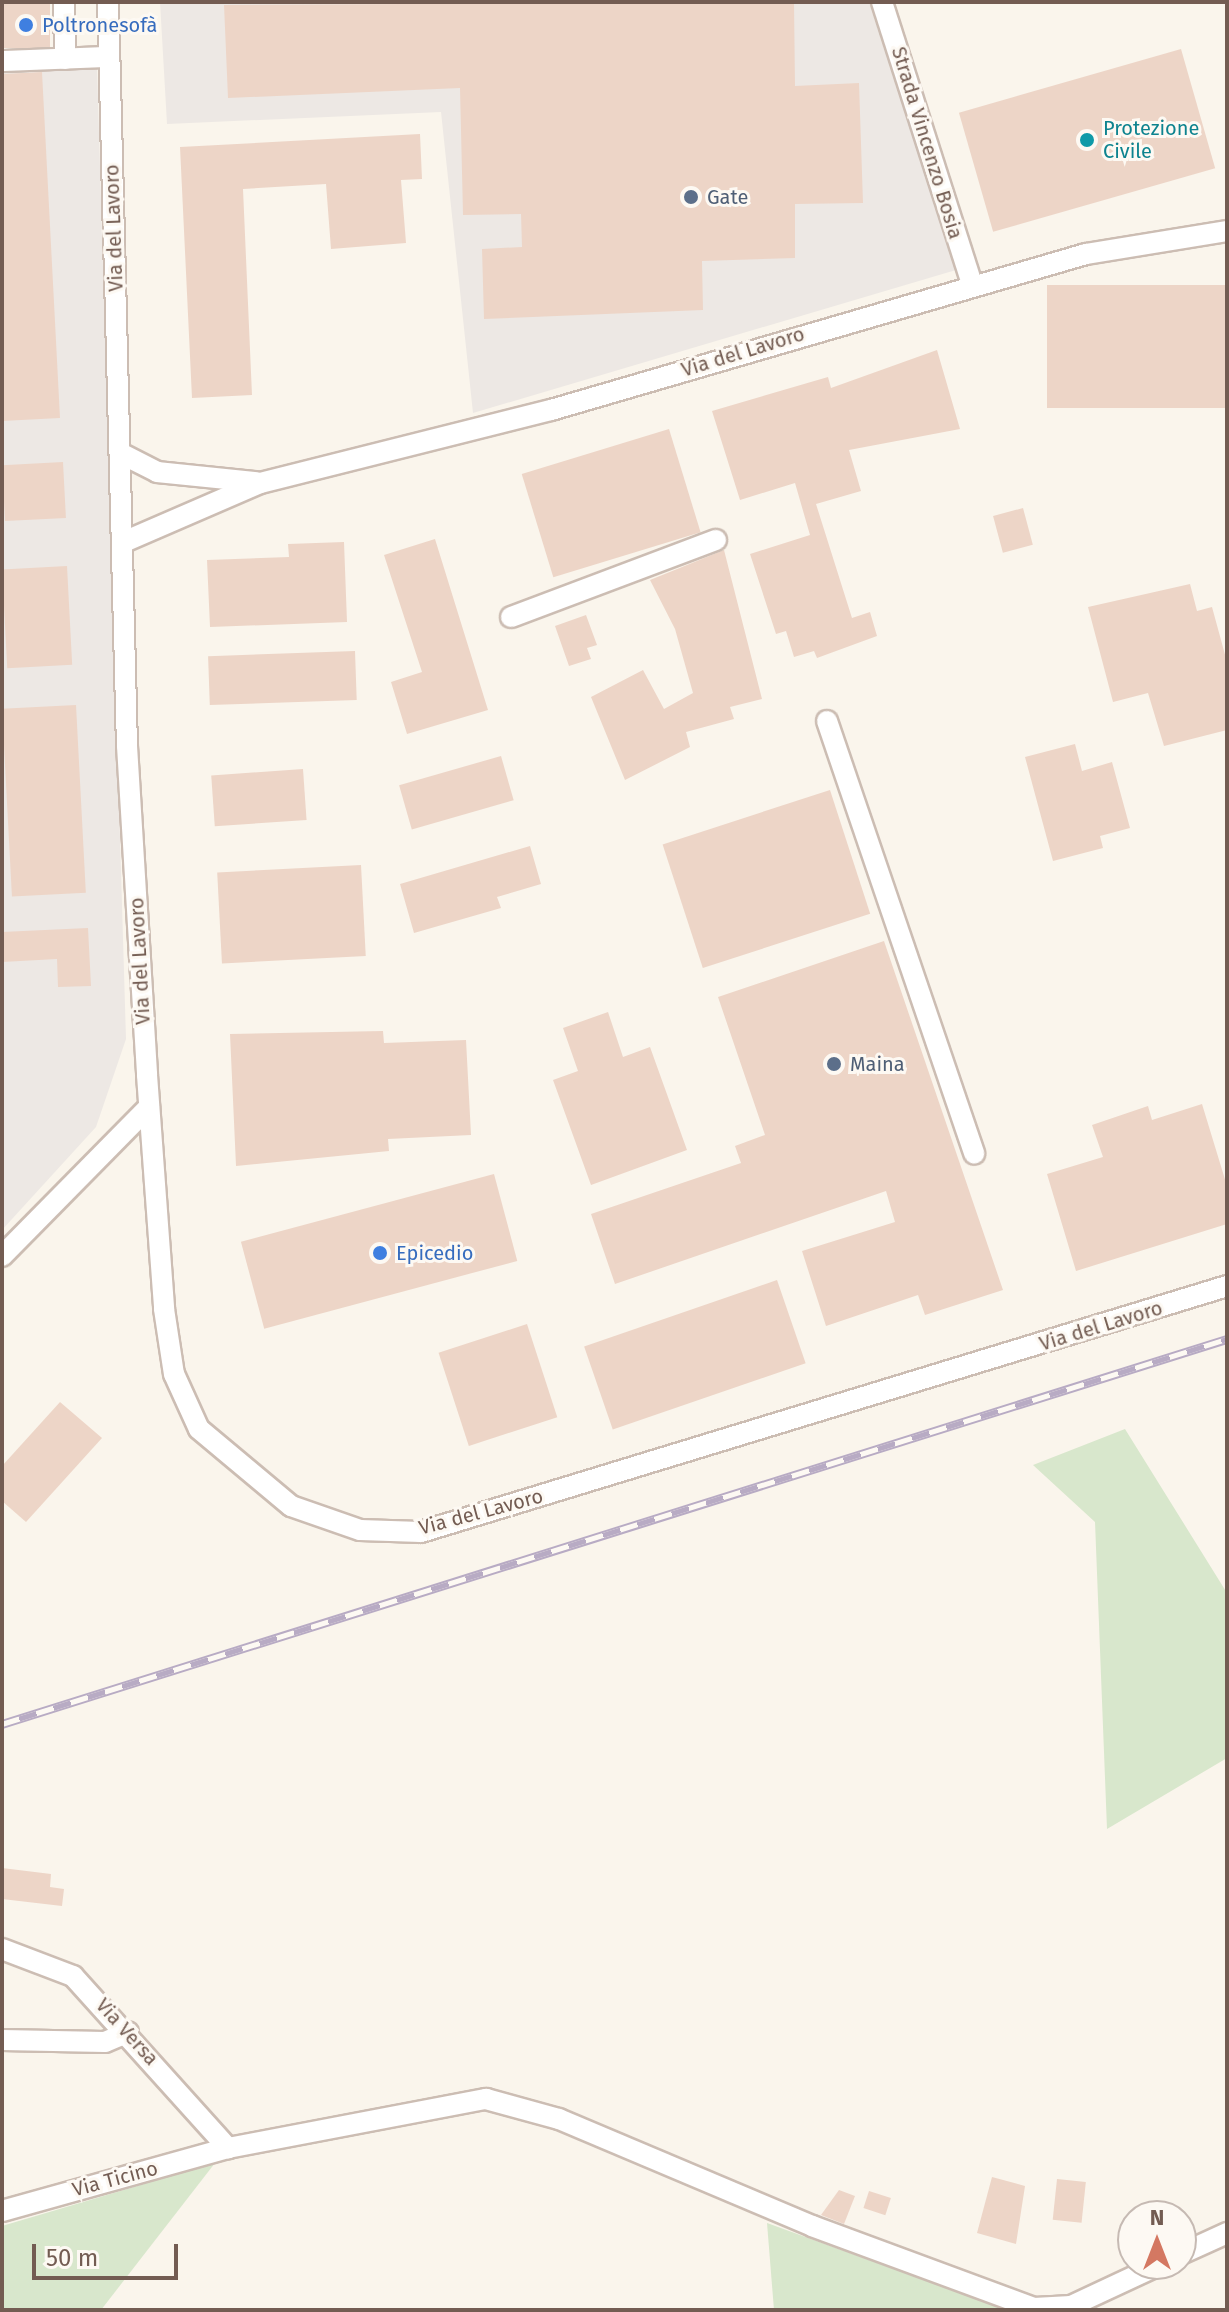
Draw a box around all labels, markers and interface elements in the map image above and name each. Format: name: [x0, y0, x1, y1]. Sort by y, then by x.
place label: Poltronesofà: [42, 13, 157, 37]
marker: Poltronesofà: [17, 16, 35, 34]
street label: Strada Vincenzo Bosia: [886, 44, 968, 242]
place label: Protezione Civile: [1103, 116, 1199, 163]
marker: Protezione Civile: [1078, 131, 1096, 149]
street label: Via del Lavoro: [100, 164, 128, 292]
place label: Gate: [707, 185, 748, 209]
marker: Gate: [682, 188, 700, 206]
street label: Via del Lavoro: [679, 322, 807, 382]
street label: Via del Lavoro: [125, 897, 155, 1025]
place label: Maina: [850, 1052, 905, 1076]
marker: Maina: [825, 1055, 843, 1073]
place label: Epicedio: [396, 1241, 473, 1265]
marker: Epicedio: [371, 1244, 389, 1262]
street label: Via del Lavoro: [1037, 1296, 1165, 1356]
street label: Via del Lavoro: [416, 1484, 546, 1540]
street label: Via Versa: [91, 1994, 163, 2070]
street label: Via Ticino: [70, 2156, 160, 2202]
north arrow: [1117, 2200, 1197, 2280]
text: N: [1150, 2204, 1164, 2231]
scale bar: [36, 2228, 182, 2278]
text: 50 m: [46, 2244, 98, 2272]

